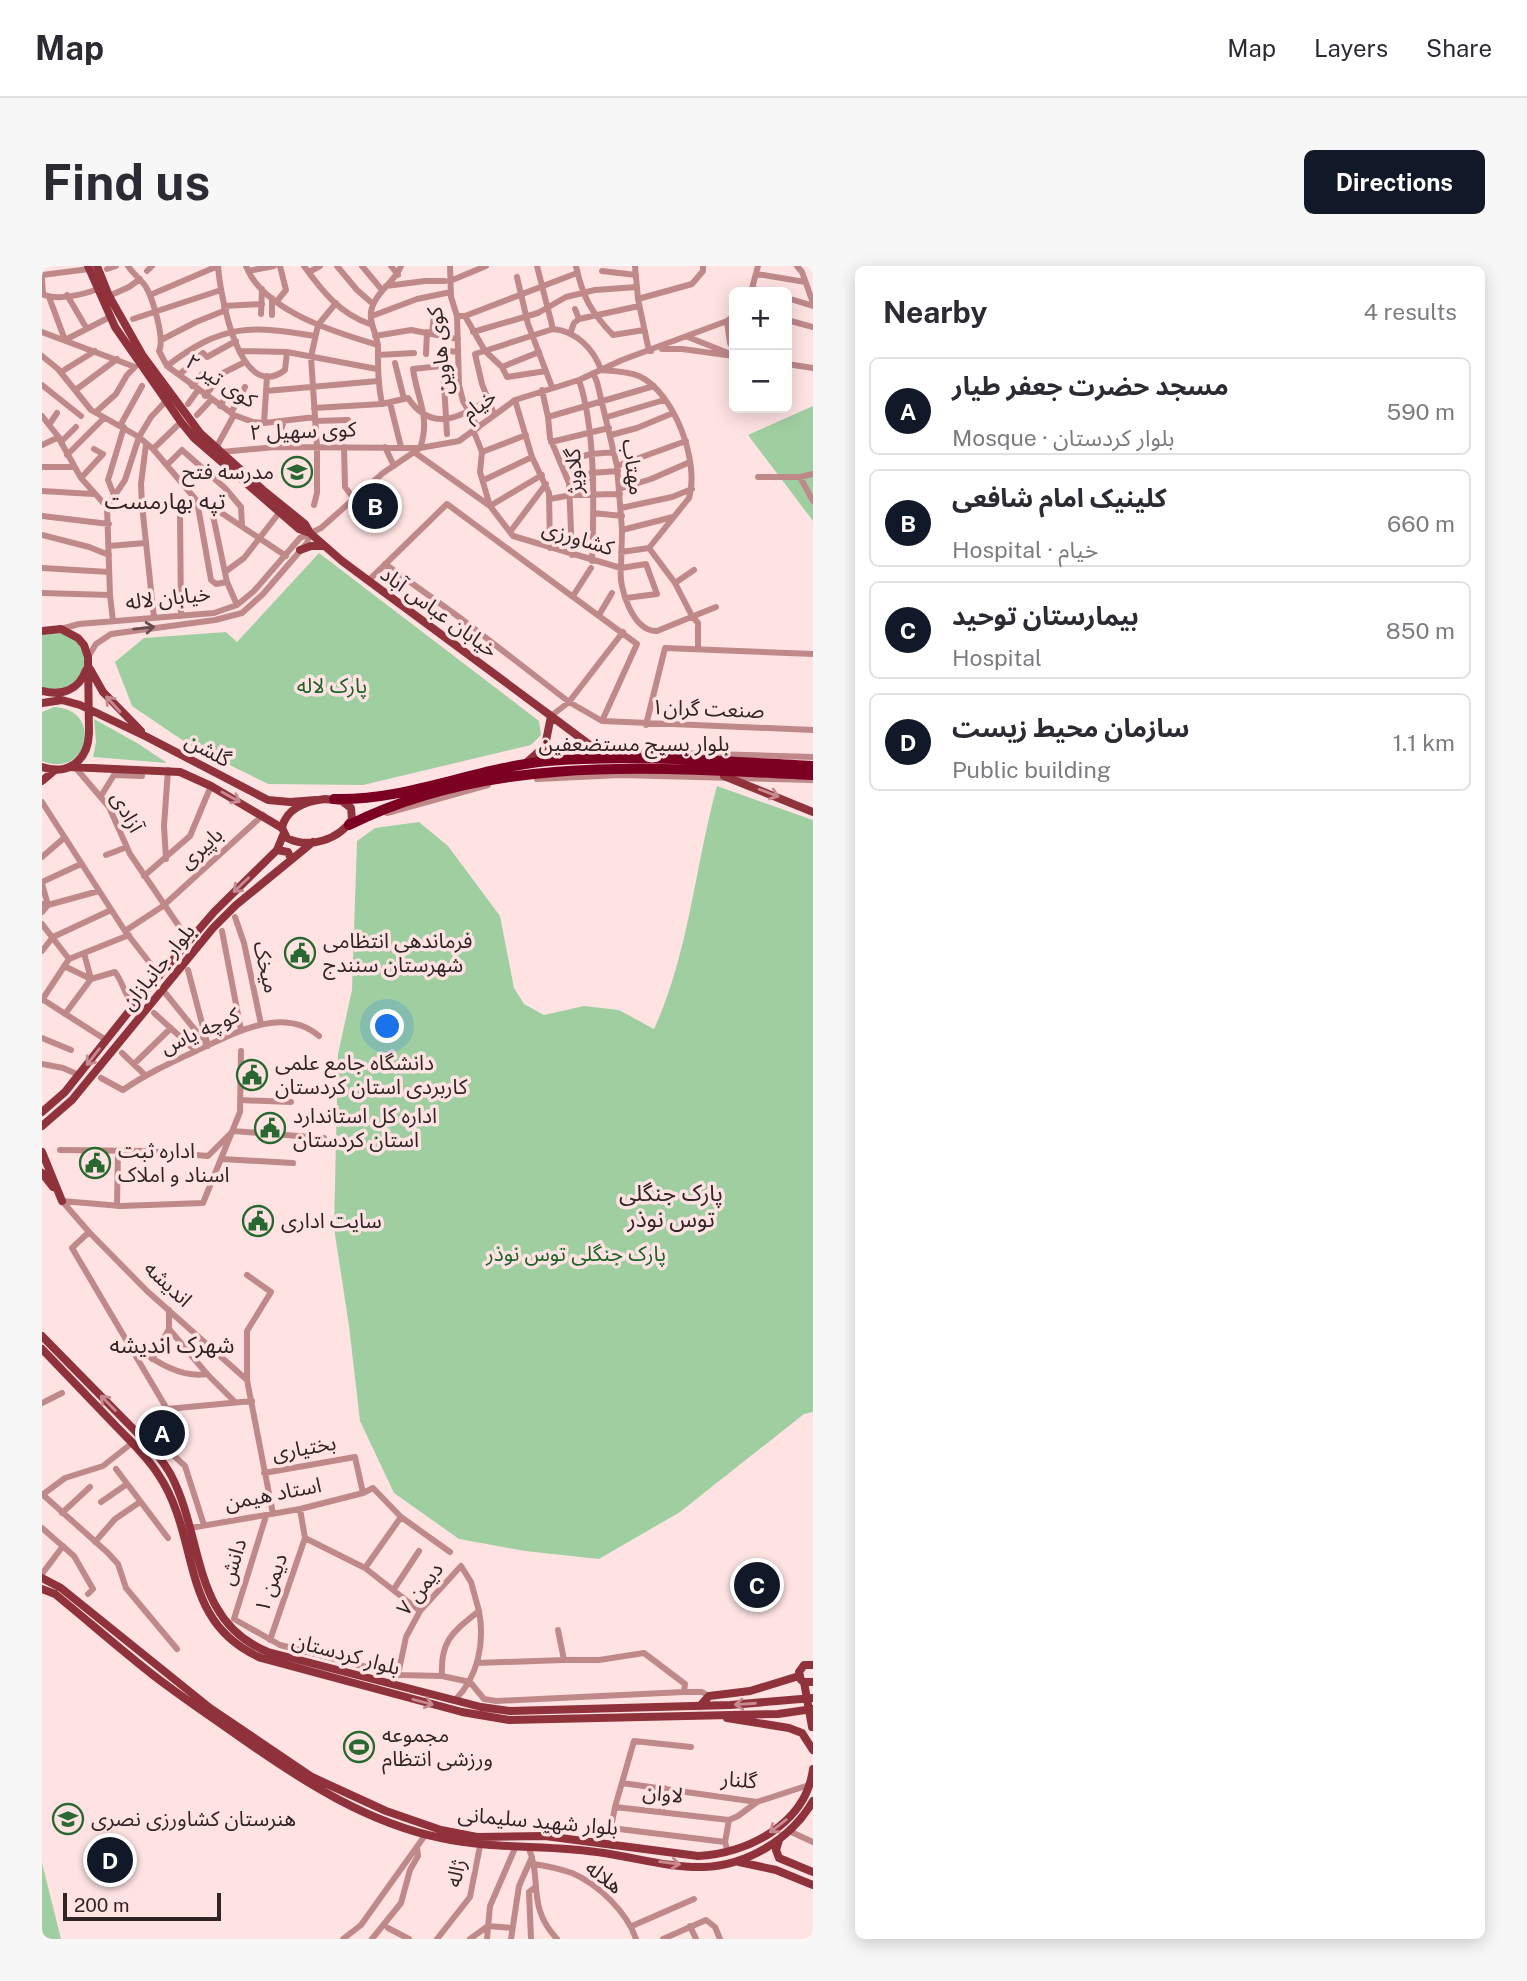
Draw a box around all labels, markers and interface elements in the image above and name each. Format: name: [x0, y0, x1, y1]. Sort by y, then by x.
text: Map: [35, 29, 104, 67]
text: Map: [1227, 34, 1276, 62]
text: Layers: [1314, 34, 1388, 62]
text: Share: [1426, 34, 1492, 62]
button: Directions: [1304, 150, 1485, 214]
text: Find us: [42, 153, 210, 211]
map controls: [729, 287, 792, 413]
button: +: [729, 287, 792, 350]
text: Nearby: [883, 294, 987, 330]
text: 4 results: [1363, 298, 1457, 325]
street label: کوی هاوین: [422, 305, 457, 397]
street label: کوی تیر ۲: [181, 349, 262, 413]
button: −: [729, 350, 792, 413]
text: مسجد حضرت جعفر طیار: [952, 370, 1229, 401]
street label: خیام: [457, 384, 503, 429]
text: A: [900, 398, 916, 425]
text: 590 m: [1386, 398, 1455, 425]
street label: کوی سهیل ۲: [249, 416, 357, 445]
text: Mosque · بلوار کردستان: [952, 424, 1174, 451]
street label: مهتاب: [617, 437, 650, 497]
street label: گلاویژ: [560, 447, 587, 495]
school or university icon: مدرسه فتح: [280, 455, 314, 489]
place label: مدرسه فتح: [182, 459, 274, 487]
pin: B: [352, 480, 398, 532]
text: کلینیک امام شافعی: [952, 482, 1166, 513]
district label: تپه بهارمست: [104, 487, 226, 516]
text: B: [900, 510, 916, 537]
text: 660 m: [1387, 510, 1455, 537]
street label: کشاورزی: [539, 515, 617, 560]
text: Hospital · خیام: [952, 536, 1098, 563]
street label: خیابان عباس آباد: [376, 561, 503, 662]
street label: خیابان لاله: [124, 581, 212, 614]
text: بیمارستان توحید: [952, 600, 1139, 631]
text: C: [900, 617, 916, 644]
text: 850 m: [1386, 617, 1455, 644]
one-way arrow: [133, 621, 155, 634]
text: Hospital: [952, 644, 1042, 671]
park label: پارک لاله: [297, 673, 367, 699]
street label: صنعت گران۱: [651, 694, 765, 723]
one-way arrow: [105, 695, 121, 713]
text: سازمان محیط زیست: [952, 712, 1189, 743]
street label: گلشن: [181, 727, 236, 772]
text: D: [900, 729, 916, 756]
text: 1.1 km: [1393, 729, 1455, 756]
street label: بلوار بسیج مستضعفین: [539, 731, 729, 759]
text: Public building: [952, 756, 1111, 783]
street label: آزادی: [106, 787, 149, 837]
one-way arrow: [758, 787, 780, 800]
one-way arrow: [220, 790, 240, 804]
street label: باپیری: [174, 822, 228, 875]
one-way arrow: [233, 876, 250, 893]
street label: بلوار جانبازان: [115, 919, 200, 1015]
place label: فرماندهی انتظامی شهرستان سنندج: [323, 928, 472, 980]
public building icon: فرماندهی انتظامی شهرستان سنندج: [283, 936, 317, 970]
street label: میخک: [248, 938, 285, 995]
street label: کوچه یاس: [156, 1002, 244, 1060]
your location: [370, 1009, 404, 1043]
one-way arrow: [85, 1048, 100, 1066]
place label: دانشگاه جامع علمی کاربردی استان کردستان: [275, 1050, 468, 1099]
public building icon: دانشگاه جامع علمی کاربردی استان کردستان: [235, 1058, 269, 1092]
place label: اداره کل استاندارد استان کردستان: [293, 1103, 437, 1152]
public building icon: اداره کل استاندارد استان کردستان: [253, 1111, 287, 1145]
place label: اداره ثبت اسناد و املاک: [118, 1138, 229, 1187]
public building icon: اداره ثبت اسناد و املاک: [78, 1146, 112, 1180]
district label: پارک جنگلی توس نوذر: [619, 1179, 723, 1233]
public building icon: سایت اداری: [241, 1204, 275, 1238]
place label: سایت اداری: [281, 1208, 382, 1233]
park label: پارک جنگلی توس نوذر: [485, 1241, 666, 1267]
street label: اندیشه: [139, 1255, 197, 1312]
district label: شهرک اندیشه: [109, 1331, 235, 1359]
one-way arrow: [100, 1395, 117, 1412]
pin: A: [139, 1407, 185, 1459]
street label: بختیاری: [270, 1430, 338, 1465]
street label: استاد هیمن: [222, 1472, 323, 1515]
street label: دانش: [214, 1536, 251, 1588]
street label: دیمن ۱: [249, 1550, 292, 1616]
street label: دیمن ۷: [391, 1557, 448, 1620]
pin: C: [734, 1559, 780, 1611]
street label: بلوار کردستان: [289, 1627, 403, 1680]
one-way arrow: [411, 1696, 434, 1709]
one-way arrow: [734, 1698, 757, 1711]
place label: مجموعه ورزشی انتظام: [382, 1722, 493, 1775]
sports icon: مجموعه ورزشی انتظام: [342, 1730, 376, 1764]
street label: گلنار: [719, 1765, 758, 1794]
street label: لاوان: [641, 1779, 685, 1808]
street label: بلوار شهید سلیمانی: [457, 1801, 619, 1840]
school or university icon: هنرستان کشاورزی نصری: [51, 1802, 85, 1836]
place label: هنرستان کشاورزی نصری: [91, 1806, 296, 1831]
one-way arrow: [770, 1818, 788, 1833]
pin: D: [87, 1834, 133, 1886]
street label: هلاله: [581, 1854, 628, 1899]
street label: ژاله: [440, 1857, 471, 1889]
one-way arrow: [658, 1857, 680, 1870]
scale bar: [63, 1890, 220, 1922]
text: 200 m: [74, 1894, 130, 1916]

